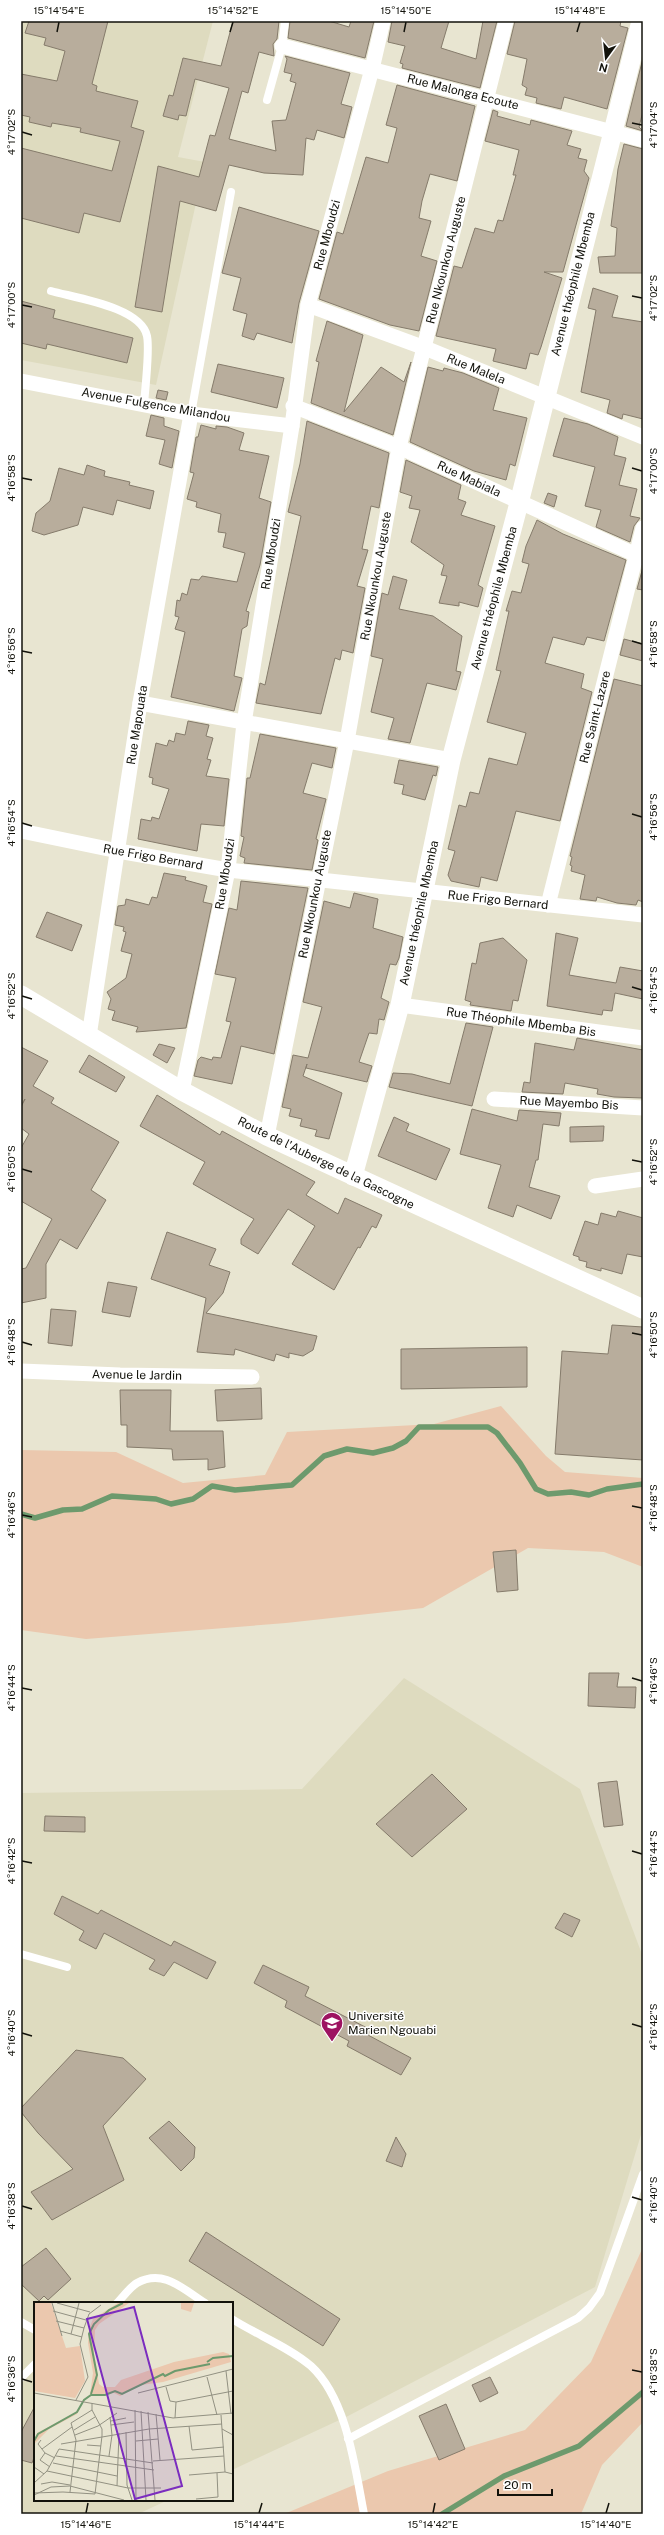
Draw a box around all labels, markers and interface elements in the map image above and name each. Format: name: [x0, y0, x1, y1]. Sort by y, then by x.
text: 15°14'54"E: [33, 4, 85, 16]
text: 15°14'52"E: [208, 4, 258, 16]
text: 15°14'50"E: [381, 4, 431, 16]
text: 15°14'48"E: [554, 4, 606, 16]
north arrow: [586, 38, 626, 78]
text: N: [598, 61, 609, 75]
street label: Rue Malonga Ecoute: [406, 71, 520, 113]
text: 4°17'04"S: [647, 101, 659, 148]
text: 4°17'02"S: [5, 108, 17, 155]
street label: Rue Nkounkou Auguste: [423, 195, 469, 325]
street label: Rue Mboudzi: [311, 198, 343, 272]
street label: Avenue théophile Mbemba: [548, 211, 598, 357]
text: 4°17'02"S: [647, 274, 659, 321]
text: 4°17'00"S: [5, 281, 17, 328]
street label: Rue Malela: [445, 351, 507, 387]
street label: Avenue Fulgence Milandou: [81, 385, 231, 425]
text: 4°17'00"S: [647, 447, 659, 494]
text: 4°16'58"S: [5, 454, 17, 502]
street label: Rue Mabiala: [435, 458, 503, 500]
street label: Rue Nkounkou Auguste: [358, 510, 394, 642]
street label: Rue Mboudzi: [258, 517, 284, 591]
street label: Avenue théophile Mbemba: [468, 525, 520, 671]
text: 4°16'58"S: [647, 620, 659, 668]
text: 4°16'56"S: [5, 627, 17, 675]
street label: Rue Saint-Lazare: [577, 669, 613, 765]
street label: Rue Mapouata: [124, 684, 150, 766]
text: 4°16'56"S: [647, 793, 659, 841]
text: 4°16'54"S: [5, 799, 17, 847]
street label: Rue Nkounkou Auguste: [296, 828, 334, 960]
street label: Rue Mboudzi: [212, 837, 238, 911]
street label: Avenue théophile Mbemba: [397, 839, 441, 987]
street label: Rue Frigo Bernard: [102, 841, 204, 873]
street label: Rue Frigo Bernard: [447, 888, 549, 912]
text: 4°16'54"S: [647, 966, 659, 1014]
text: 4°16'52"S: [5, 972, 17, 1020]
street label: Rue Théophile Mbemba Bis: [445, 1005, 597, 1039]
street label: Rue Mayembo Bis: [519, 1093, 619, 1113]
street label: Route de l'Auberge de la Gascogne: [235, 1114, 417, 1212]
text: 4°16'52"S: [647, 1138, 659, 1186]
text: 4°16'50"S: [5, 1145, 17, 1193]
text: 4°16'50"S: [647, 1311, 659, 1359]
text: 4°16'48"S: [5, 1318, 17, 1366]
street label: Avenue le Jardin: [92, 1367, 182, 1383]
text: 4°16'48"S: [647, 1484, 659, 1532]
text: 4°16'46"S: [5, 1491, 17, 1539]
text: 4°16'46"S: [647, 1657, 659, 1705]
text: 4°16'44"S: [5, 1664, 17, 1712]
text: 4°16'44"S: [647, 1830, 659, 1878]
text: 4°16'42"S: [5, 1837, 17, 1884]
text: 4°16'42"S: [647, 2003, 659, 2050]
text: 4°16'40"S: [5, 2009, 17, 2057]
place label: Université Marien Ngouabi: [348, 2009, 436, 2037]
school or university icon: Université Marien Ngouabi: [319, 2010, 345, 2043]
text: 4°16'40"S: [647, 2176, 659, 2224]
text: 4°16'38"S: [5, 2182, 17, 2230]
inset map: [34, 2302, 233, 2501]
text: 4°16'38"S: [647, 2348, 659, 2396]
text: 4°16'36"S: [5, 2355, 17, 2403]
scale bar: [498, 2471, 552, 2497]
text: 20 m: [504, 2478, 532, 2492]
text: 15°14'46"E: [61, 2518, 111, 2530]
text: 15°14'44"E: [234, 2518, 284, 2530]
text: 15°14'42"E: [408, 2518, 458, 2530]
text: 15°14'40"E: [581, 2518, 631, 2530]

